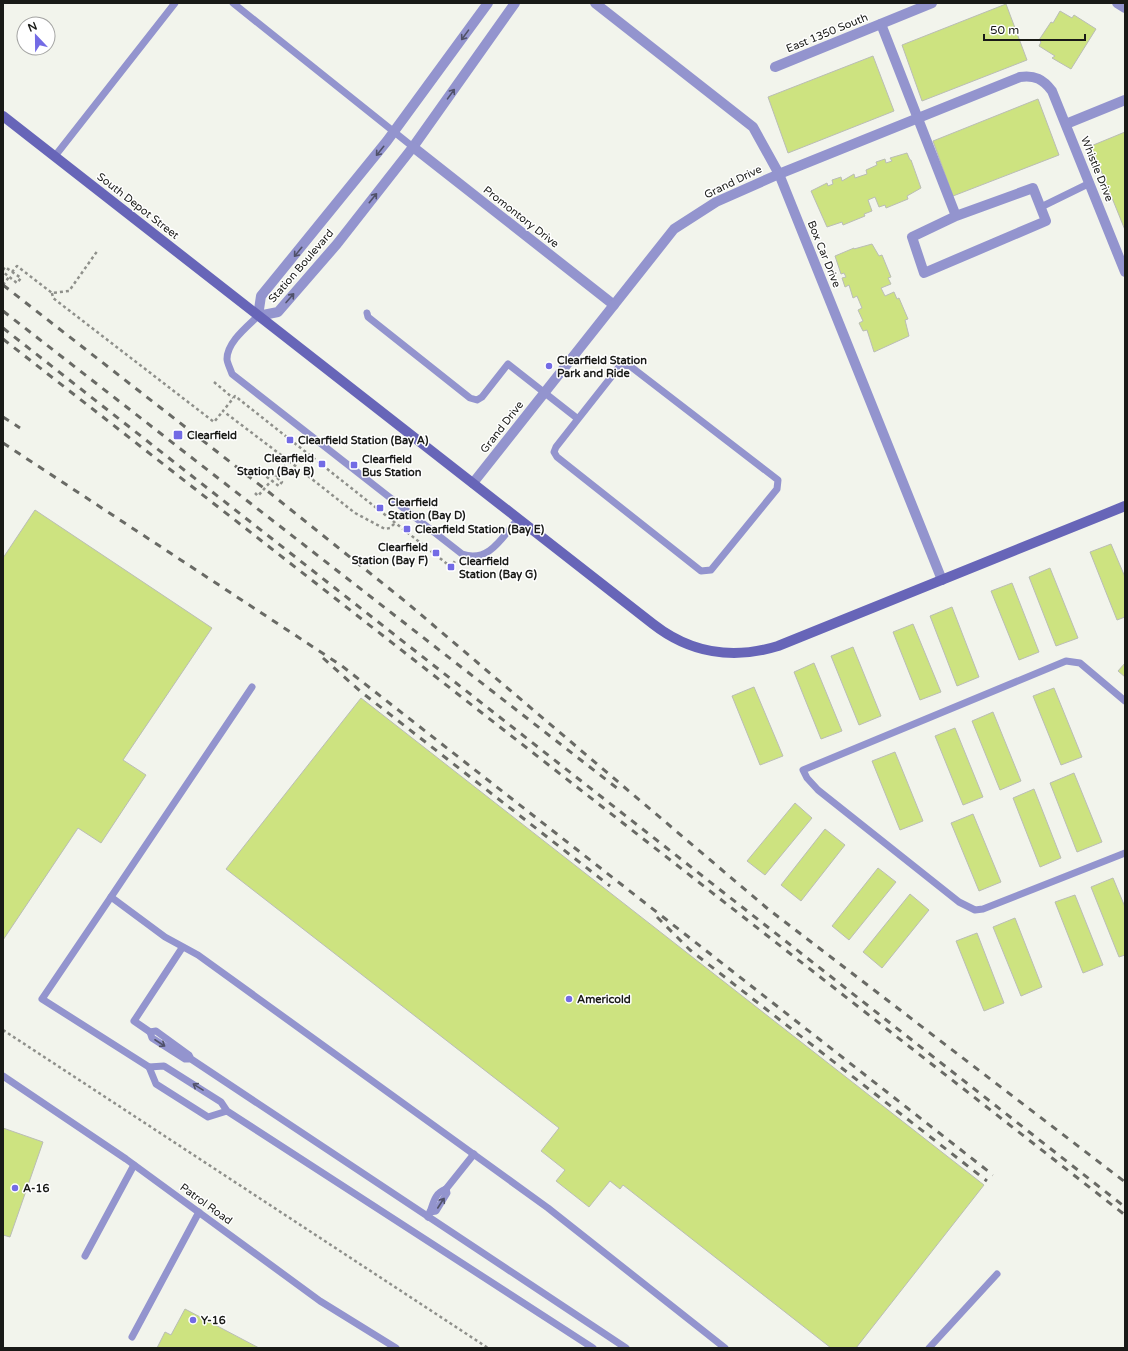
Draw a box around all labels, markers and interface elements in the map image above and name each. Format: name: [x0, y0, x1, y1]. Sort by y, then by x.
street label: East 1350 South: [784, 11, 870, 55]
north arrow: [16, 16, 56, 56]
scale bar: [984, 16, 1085, 42]
text: N: [26, 20, 39, 35]
text: 50 m: [990, 23, 1019, 37]
one-way arrow: [461, 29, 469, 40]
one-way arrow: [447, 89, 455, 100]
street label: Whistle Drive: [1078, 135, 1116, 203]
one-way arrow: [375, 145, 384, 156]
street label: Grand Drive: [702, 162, 764, 202]
street label: South Depot Street: [94, 170, 182, 242]
street label: Promontory Drive: [481, 183, 561, 251]
one-way arrow: [369, 193, 378, 204]
street label: Box Car Drive: [805, 219, 843, 289]
street label: Station Boulevard: [266, 227, 336, 305]
one-way arrow: [293, 246, 302, 257]
one-way arrow: [286, 293, 295, 304]
place label: Clearfield Station Park and Ride: [557, 354, 647, 380]
marker: Clearfield Station Park and Ride: [544, 361, 554, 371]
street label: Grand Drive: [478, 398, 526, 456]
marker: Clearfield: [172, 429, 184, 441]
place label: Clearfield: [187, 429, 237, 442]
place label: Clearfield Station (Bay A): [298, 434, 429, 448]
marker: Clearfield Station (Bay A): [285, 435, 295, 445]
place label: Clearfield Station (Bay B): [237, 452, 315, 479]
place label: Clearfield Bus Station: [362, 453, 422, 479]
marker: Clearfield Station (Bay B): [317, 459, 327, 469]
marker: Clearfield Bus Station: [349, 460, 359, 470]
place label: Clearfield Station (Bay D): [388, 496, 466, 523]
marker: Clearfield Station (Bay D): [375, 503, 385, 513]
place label: Clearfield Station (Bay E): [415, 523, 545, 537]
marker: Clearfield Station (Bay E): [402, 524, 412, 534]
place label: Clearfield Station (Bay F): [352, 541, 429, 568]
marker: Clearfield Station (Bay F): [431, 548, 441, 558]
place label: Clearfield Station (Bay G): [459, 555, 537, 582]
marker: Clearfield Station (Bay G): [446, 562, 456, 572]
place label: Americold: [577, 993, 631, 1006]
marker: Americold: [564, 994, 574, 1004]
one-way arrow: [154, 1039, 165, 1047]
one-way arrow: [193, 1083, 204, 1091]
street label: Patrol Road: [177, 1181, 235, 1227]
place label: A-16: [23, 1182, 49, 1195]
marker: A-16: [10, 1183, 20, 1193]
one-way arrow: [437, 1198, 445, 1209]
place label: Y-16: [201, 1314, 226, 1327]
marker: Y-16: [188, 1315, 198, 1325]

